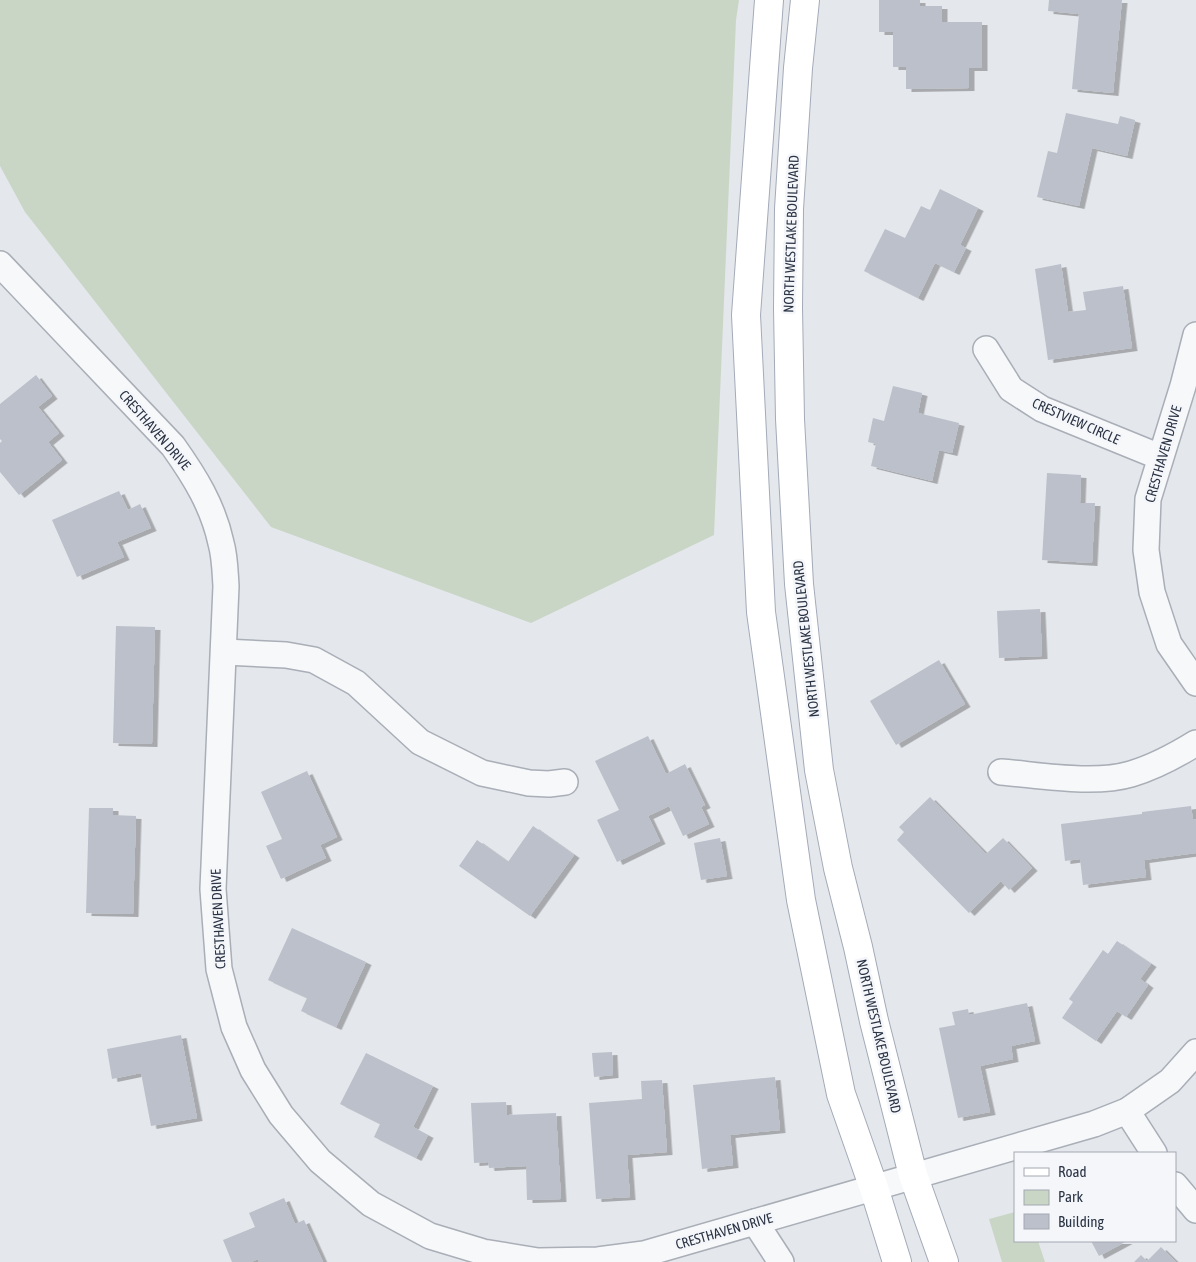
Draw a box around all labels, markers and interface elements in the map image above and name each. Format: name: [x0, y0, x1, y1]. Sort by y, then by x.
street label: NORTH WESTLAKE BOULEVARD: [780, 155, 802, 313]
street label: CRESTHAVEN DRIVE: [116, 387, 194, 473]
street label: CRESTVIEW CIRCLE: [1030, 395, 1122, 447]
street label: CRESTHAVEN DRIVE: [1141, 404, 1185, 504]
street label: NORTH WESTLAKE BOULEVARD: [790, 560, 822, 718]
street label: CRESTHAVEN DRIVE: [207, 868, 229, 969]
street label: NORTH WESTLAKE BOULEVARD: [853, 957, 905, 1115]
legend: [1014, 1152, 1176, 1242]
text: Road: [1058, 1163, 1087, 1180]
text: Park: [1058, 1188, 1083, 1205]
street label: CRESTHAVEN DRIVE: [674, 1209, 774, 1253]
text: Building: [1058, 1213, 1104, 1230]

